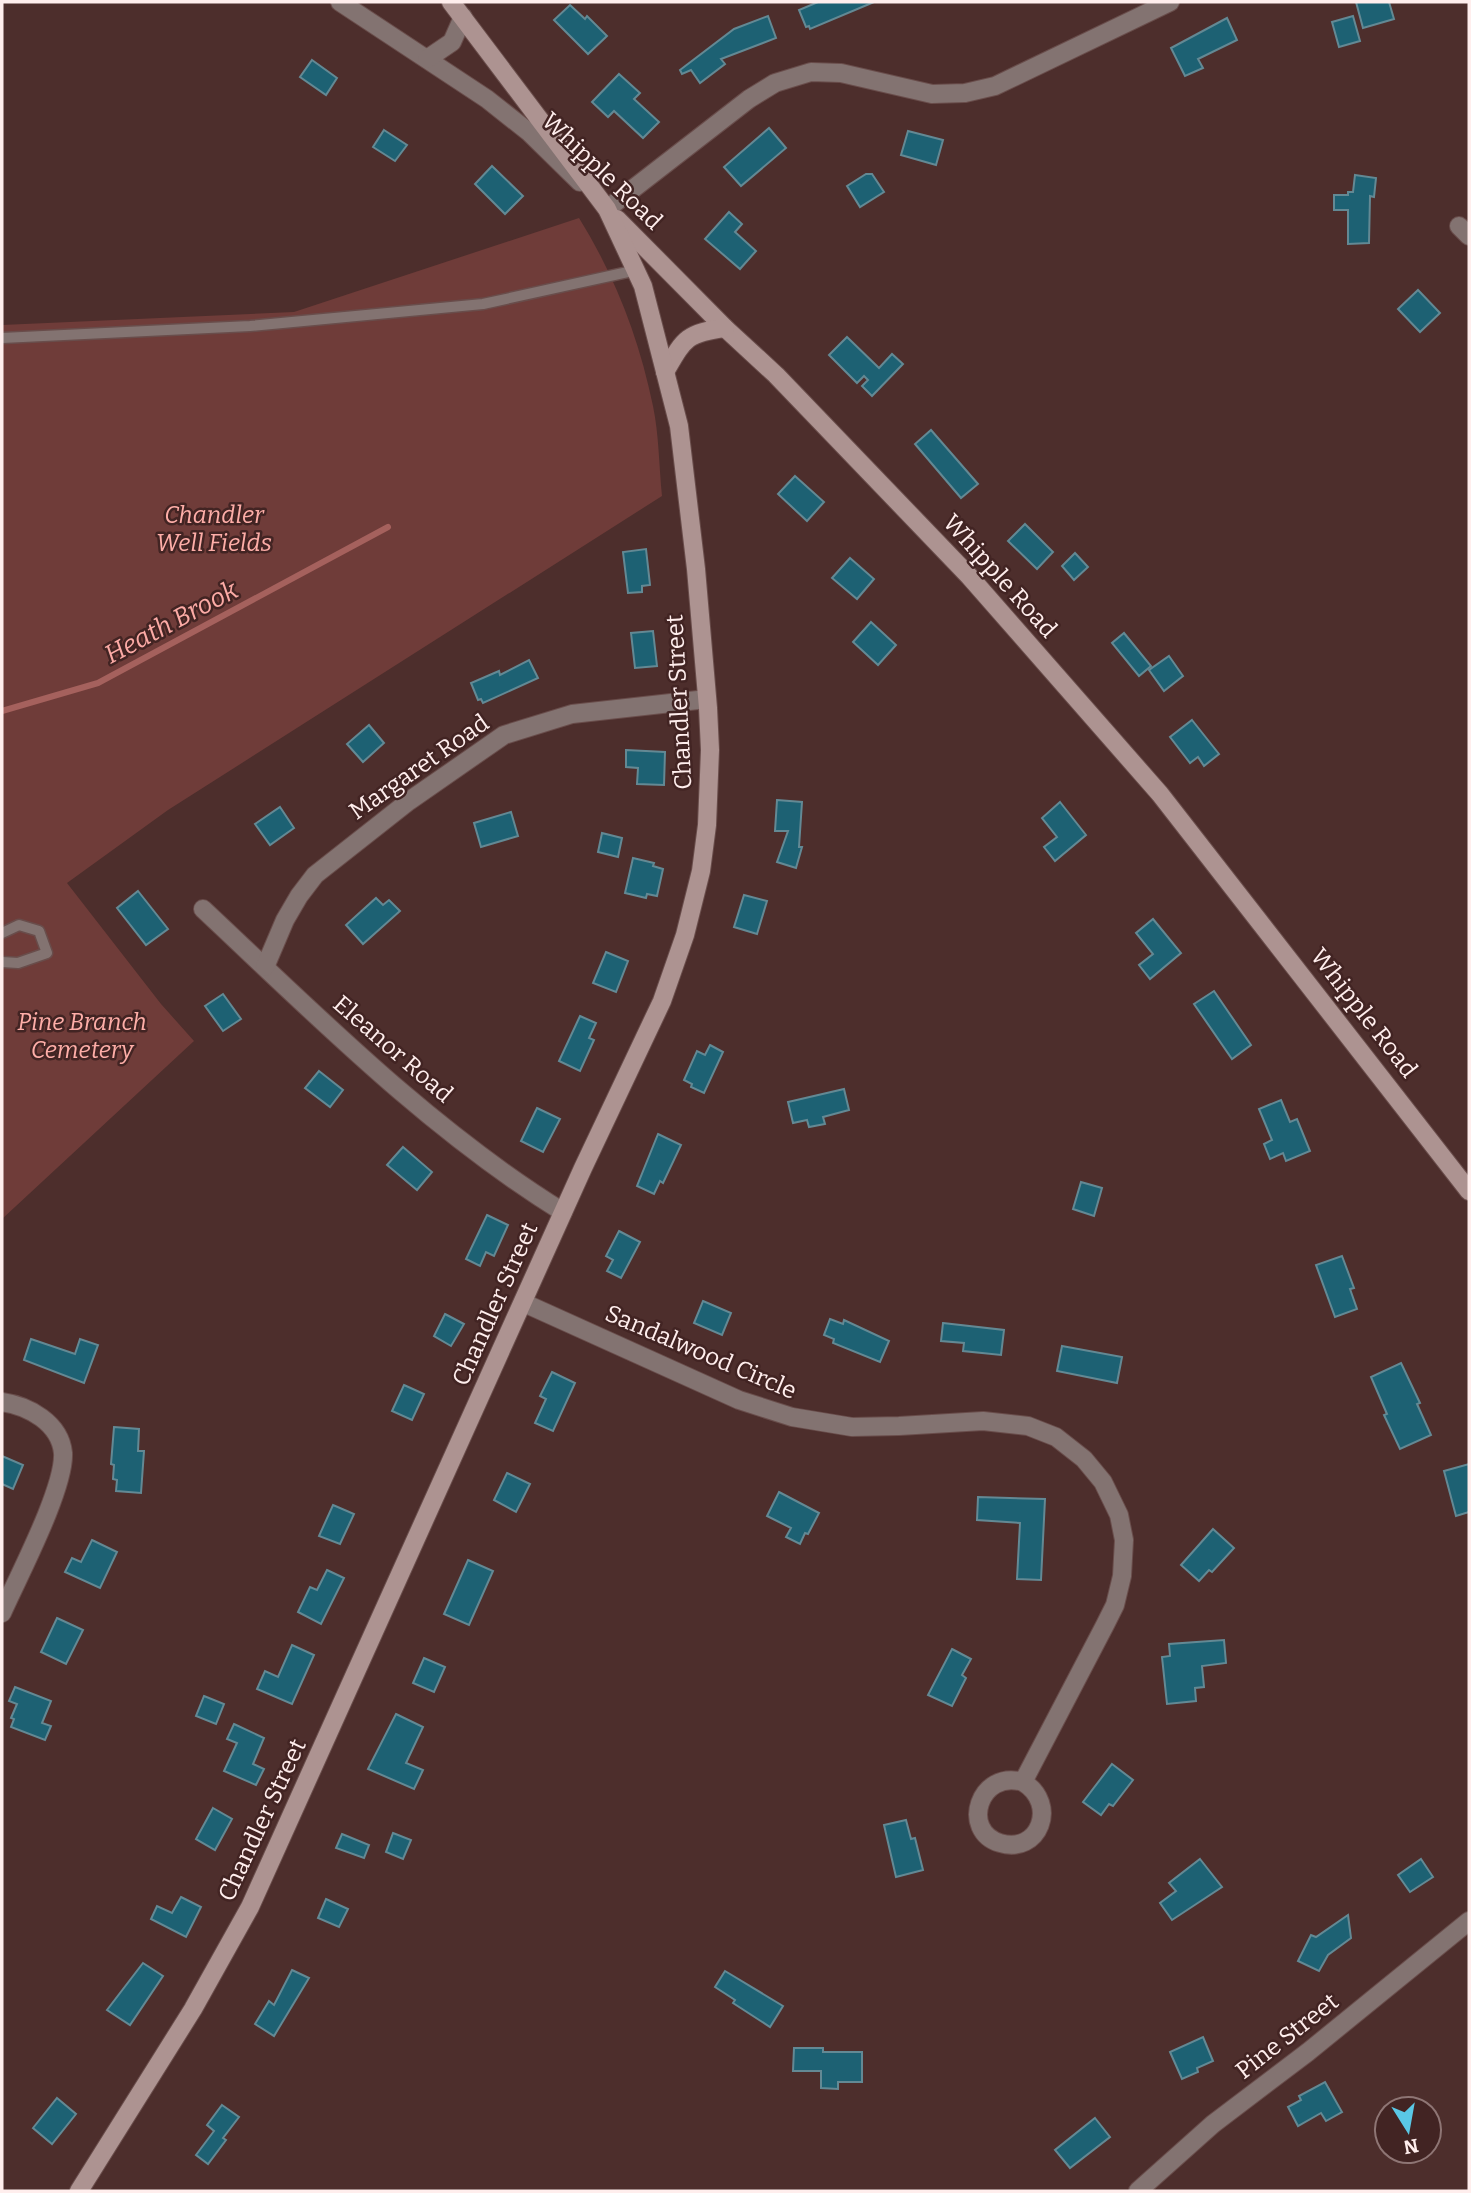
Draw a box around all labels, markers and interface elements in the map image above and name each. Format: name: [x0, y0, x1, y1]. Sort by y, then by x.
street label: Whipple Road: [536, 107, 668, 235]
park label: Chandler Well Fields: [156, 501, 272, 557]
street label: Whipple Road: [937, 509, 1063, 643]
water label: Heath Brook: [99, 574, 244, 671]
street label: Chandler Street: [660, 613, 698, 790]
street label: Margaret Road: [344, 709, 494, 825]
street label: Whipple Road: [1305, 943, 1423, 1083]
street label: Eleanor Road: [328, 990, 458, 1108]
park label: Pine Branch Cemetery: [17, 1008, 147, 1064]
street label: Chandler Street: [447, 1218, 544, 1390]
street label: Sandalwood Circle: [601, 1299, 801, 1405]
street label: Chandler Street: [212, 1734, 312, 1905]
street label: Pine Street: [1230, 1987, 1344, 2085]
north arrow: [1373, 2095, 1443, 2165]
text: N: [1401, 2134, 1421, 2159]

